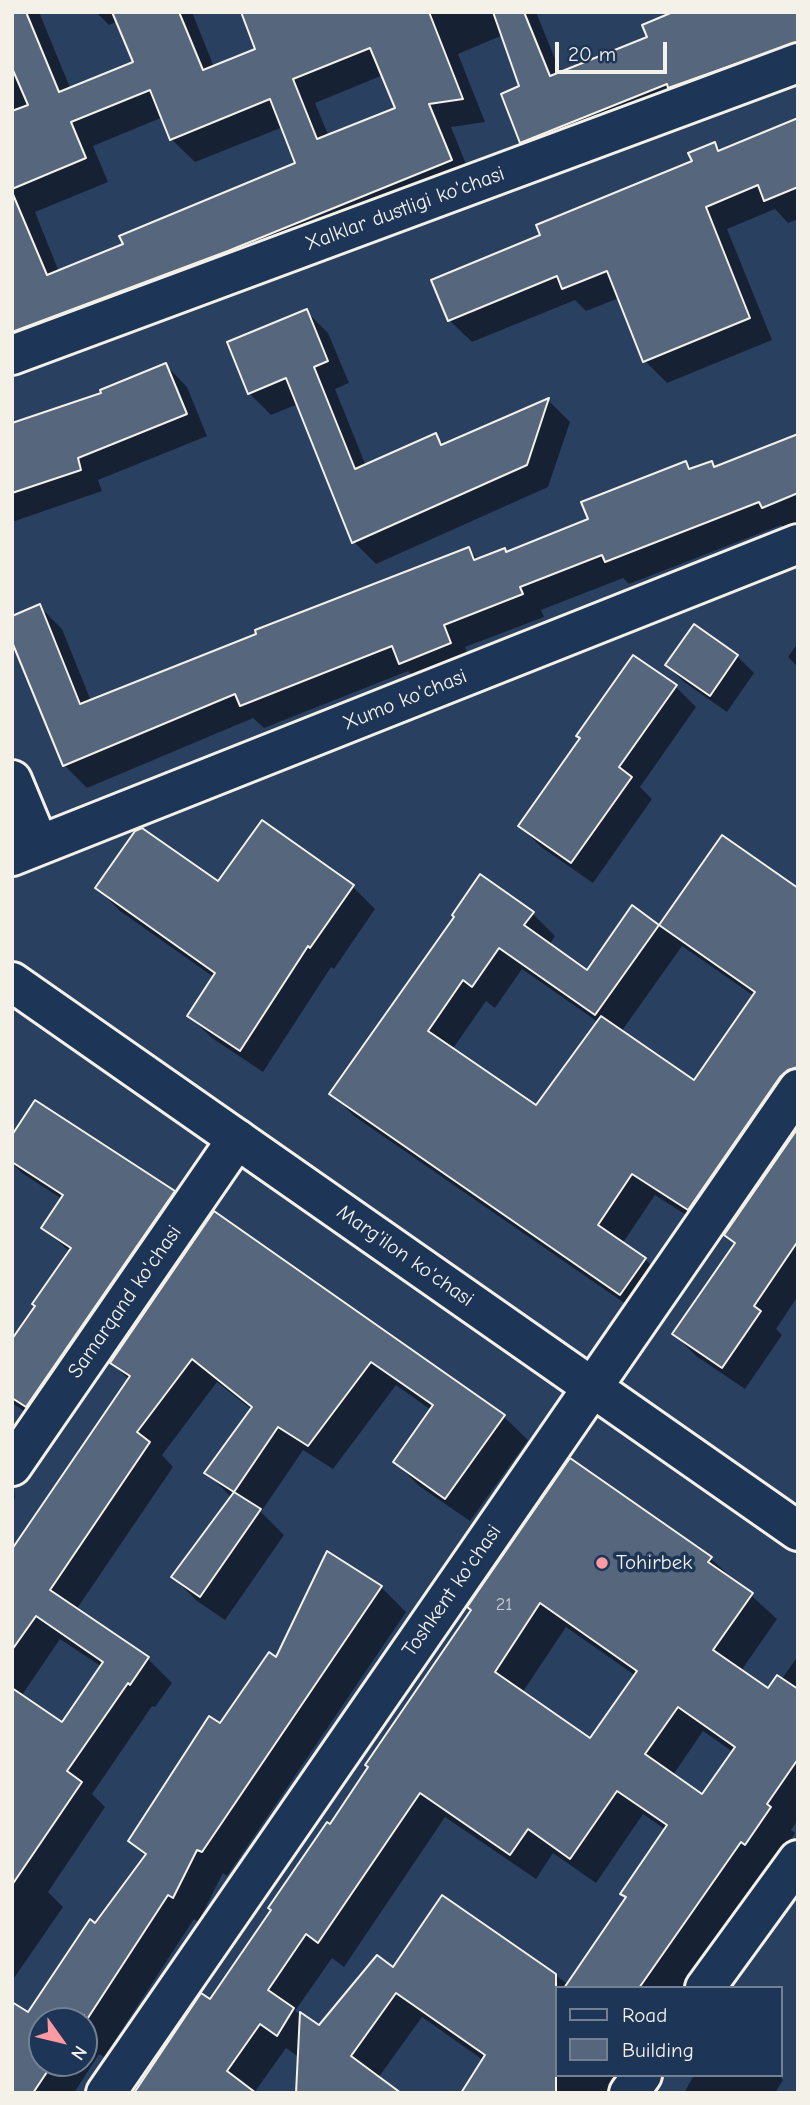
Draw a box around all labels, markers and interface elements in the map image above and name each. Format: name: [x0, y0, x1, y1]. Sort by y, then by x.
scale bar: [558, 28, 670, 72]
text: 20 m: [568, 42, 616, 66]
street label: Xalklar dustligi ko'chasi: [302, 161, 508, 257]
street label: Xumo ko'chasi: [339, 664, 471, 736]
street label: Marg'ilon ko'chasi: [332, 1199, 478, 1313]
street label: Samarqand ko'chasi: [63, 1221, 187, 1383]
street label: Toshkent ko'chasi: [397, 1520, 507, 1662]
place label: Tohirbek: [616, 1550, 692, 1576]
marker: Tohirbek: [594, 1555, 610, 1571]
house number: 21: [496, 1594, 512, 1616]
legend: [554, 1986, 782, 2077]
text: Road: [622, 2003, 667, 2027]
north arrow: [28, 2007, 98, 2077]
text: Building: [622, 2038, 694, 2062]
text: N: [66, 2041, 91, 2064]

